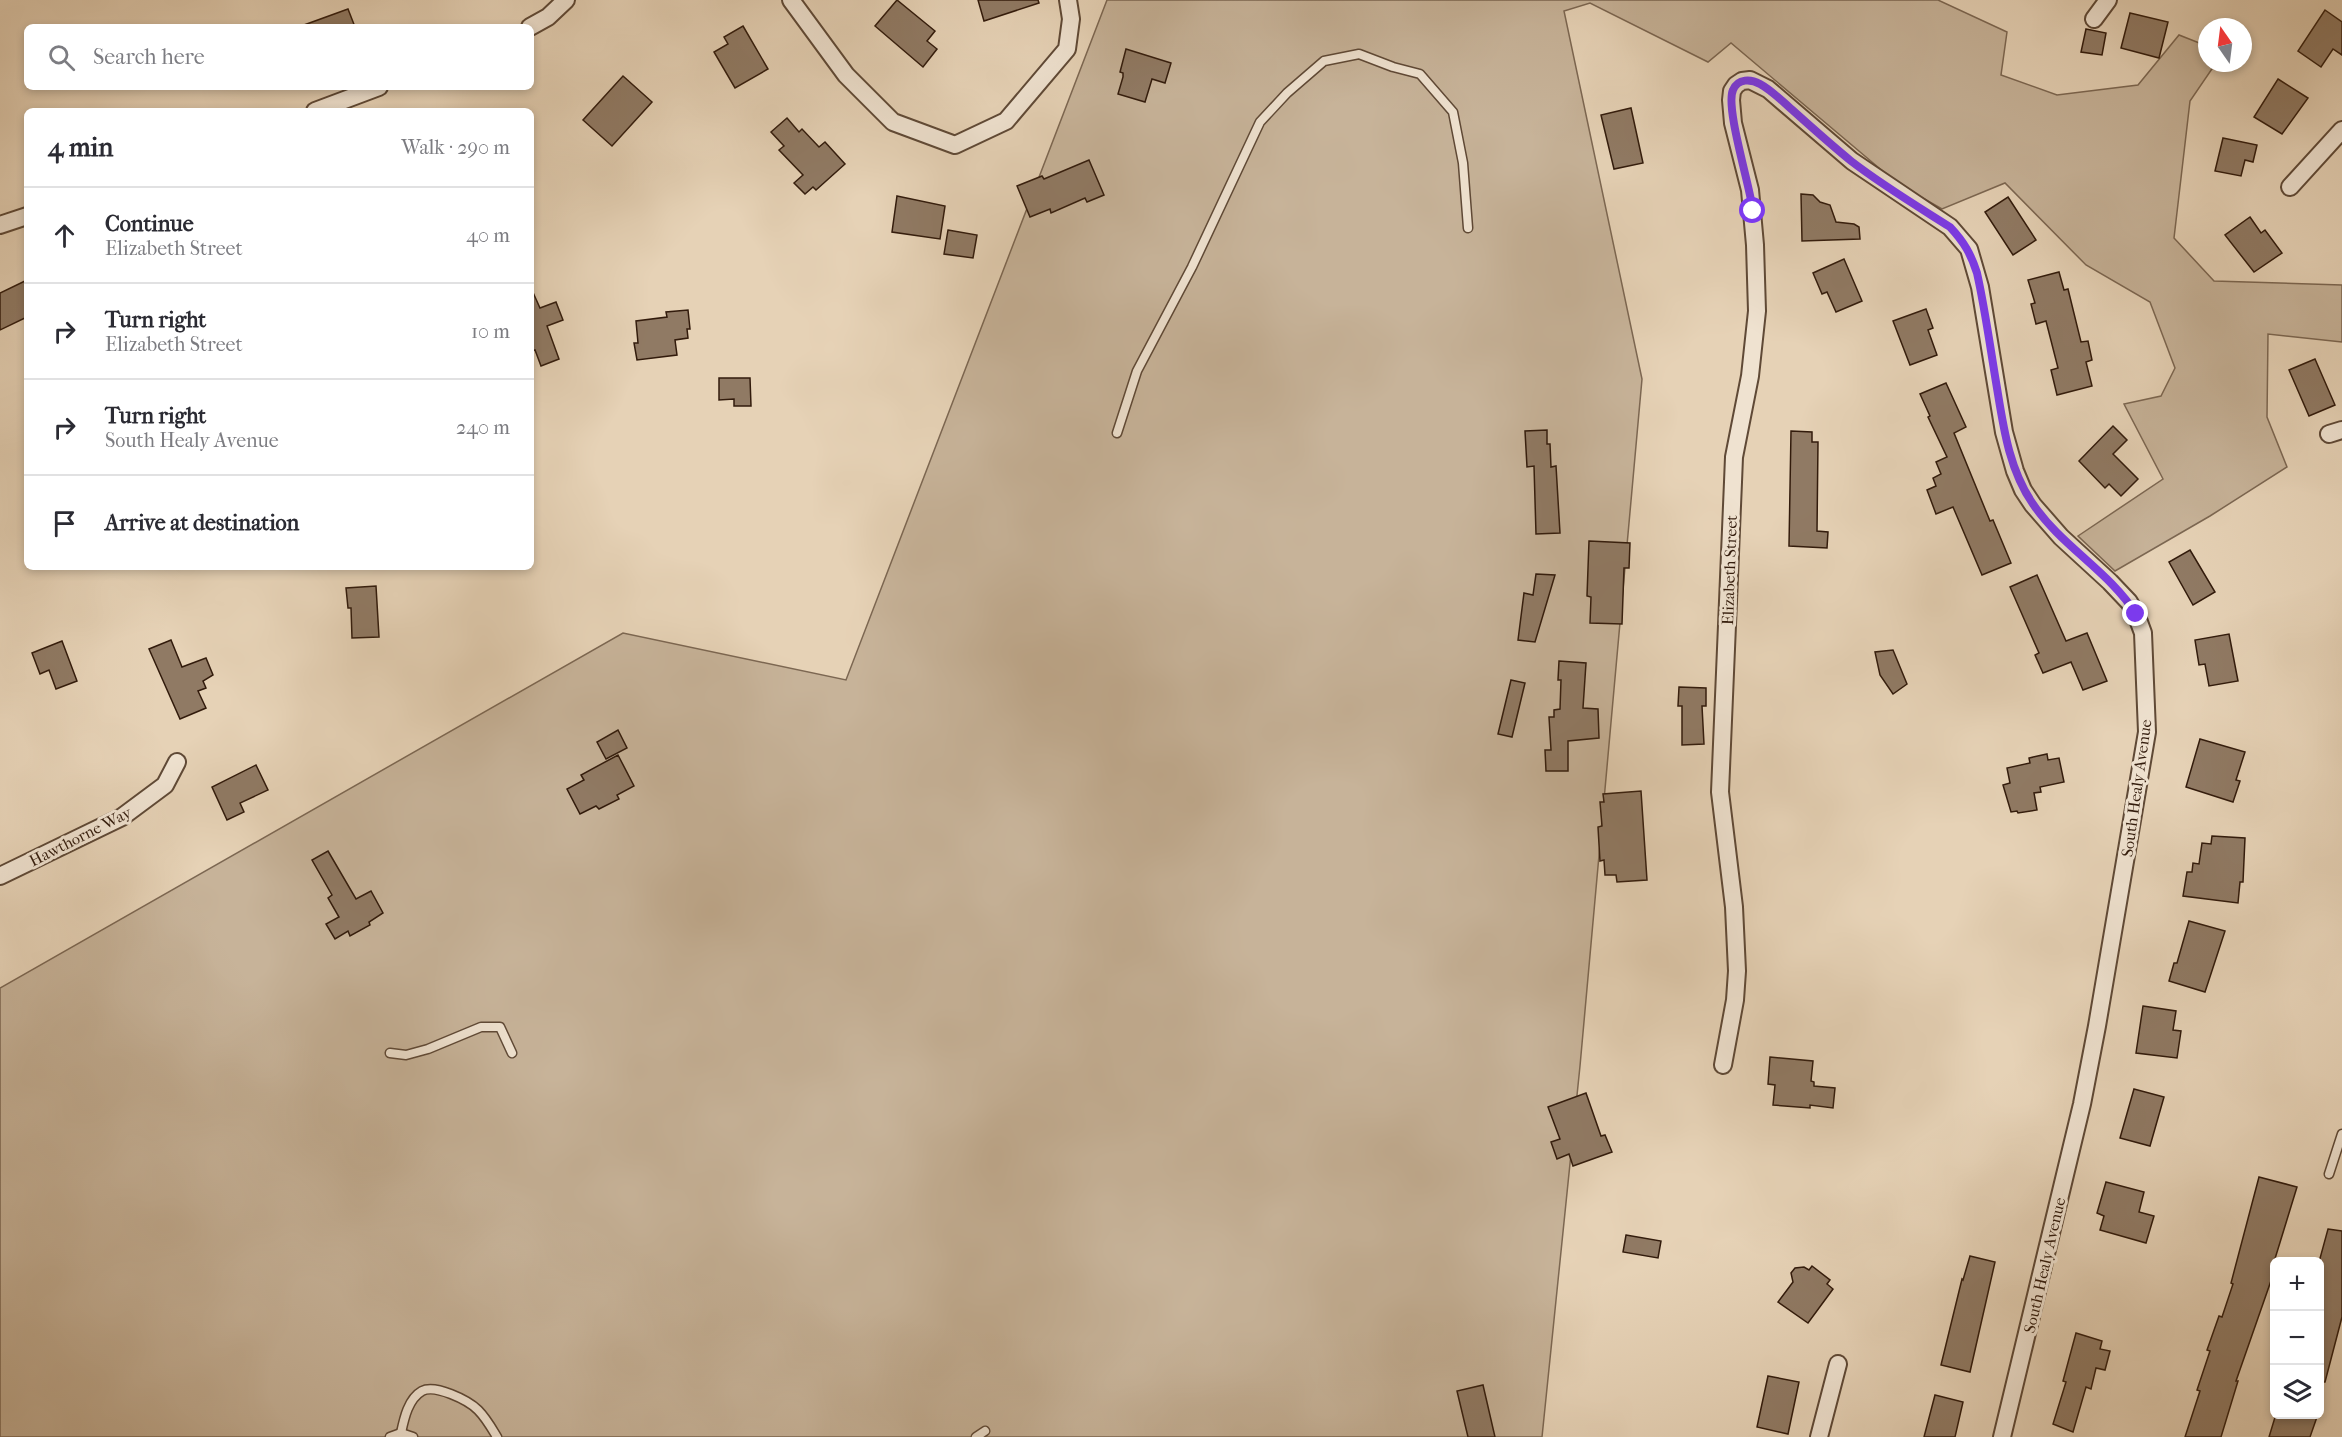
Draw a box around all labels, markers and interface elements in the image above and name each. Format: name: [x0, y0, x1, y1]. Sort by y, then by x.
north arrow: [2198, 18, 2252, 72]
search box: [24, 24, 534, 90]
icon: search: [45, 41, 78, 74]
text: Search here: [93, 44, 205, 70]
text: 4 min: [48, 132, 113, 163]
text: Walk · 290 m: [401, 136, 510, 159]
route start: [1739, 197, 1765, 223]
text: Continue: [105, 211, 194, 237]
icon: ahead: [48, 219, 81, 252]
text: 40 m: [466, 224, 510, 247]
text: Elizabeth Street: [105, 237, 243, 260]
text: Turn right: [105, 307, 206, 333]
icon: right: [48, 315, 81, 348]
text: 10 m: [471, 320, 510, 343]
text: Elizabeth Street: [105, 333, 243, 356]
text: Turn right: [105, 403, 206, 429]
icon: right: [48, 411, 81, 444]
text: 240 m: [456, 416, 510, 439]
text: South Healy Avenue: [105, 429, 279, 452]
icon: arrive: [48, 507, 81, 540]
text: Arrive at destination: [105, 510, 299, 536]
street label: Elizabeth Street: [1718, 514, 1741, 625]
route end: [2122, 600, 2148, 626]
street label: South Healy Avenue: [2117, 718, 2156, 858]
street label: Hawthorne Way: [26, 802, 135, 870]
street label: South Healy Avenue: [2020, 1195, 2069, 1335]
map controls: [2270, 1257, 2324, 1419]
button: +: [2270, 1257, 2324, 1311]
button: −: [2270, 1311, 2324, 1365]
button: layers: [2270, 1365, 2324, 1419]

